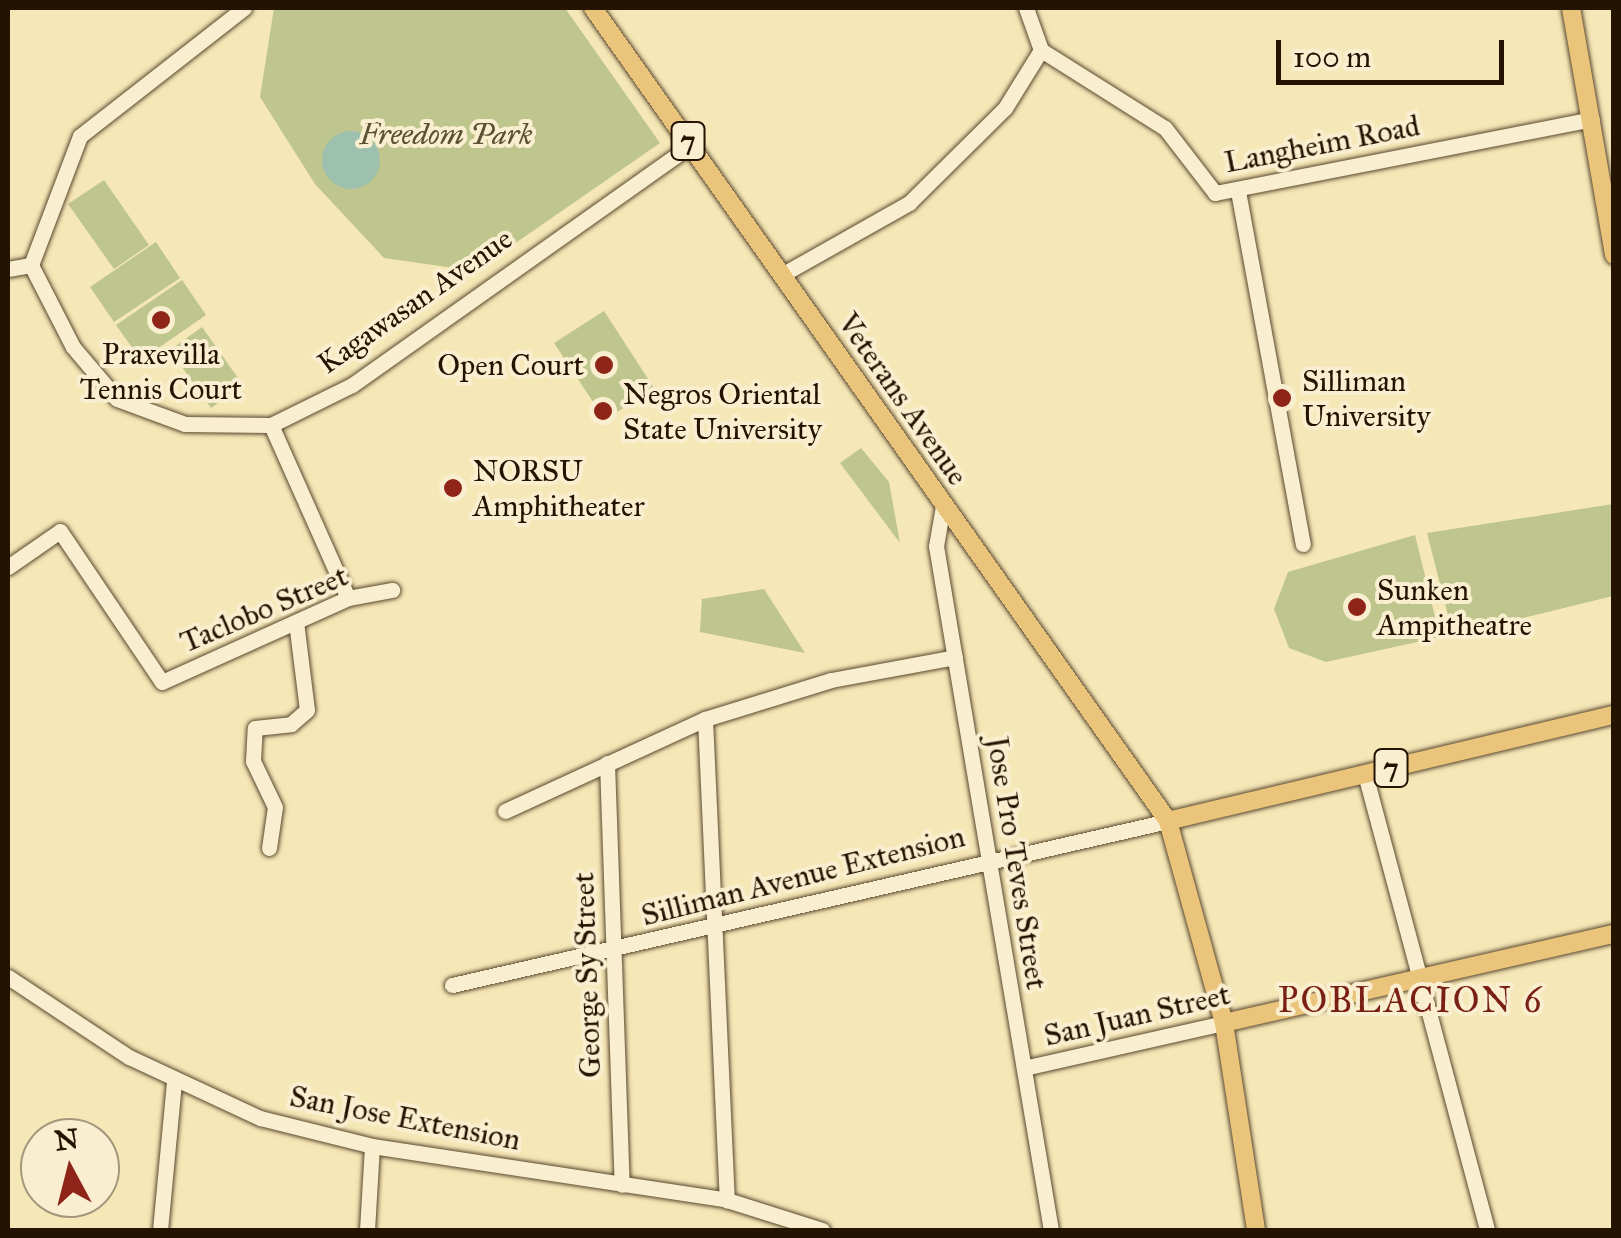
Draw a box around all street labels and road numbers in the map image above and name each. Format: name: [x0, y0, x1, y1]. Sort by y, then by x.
street label: Langheim Road: [1221, 107, 1423, 181]
road number: 7: [670, 118, 706, 164]
street label: Kagawasan Avenue: [311, 221, 519, 381]
street label: Veterans Avenue: [830, 306, 976, 492]
street label: Taclobo Street: [175, 558, 353, 660]
street label: Jose Pro Teves Street: [979, 734, 1055, 992]
road number: 7: [1374, 745, 1408, 791]
street label: Silliman Avenue Extension: [638, 818, 968, 934]
street label: George Sy Street: [565, 871, 609, 1079]
street label: San Juan Street: [1040, 976, 1234, 1054]
street label: San Jose Extension: [287, 1078, 523, 1158]

